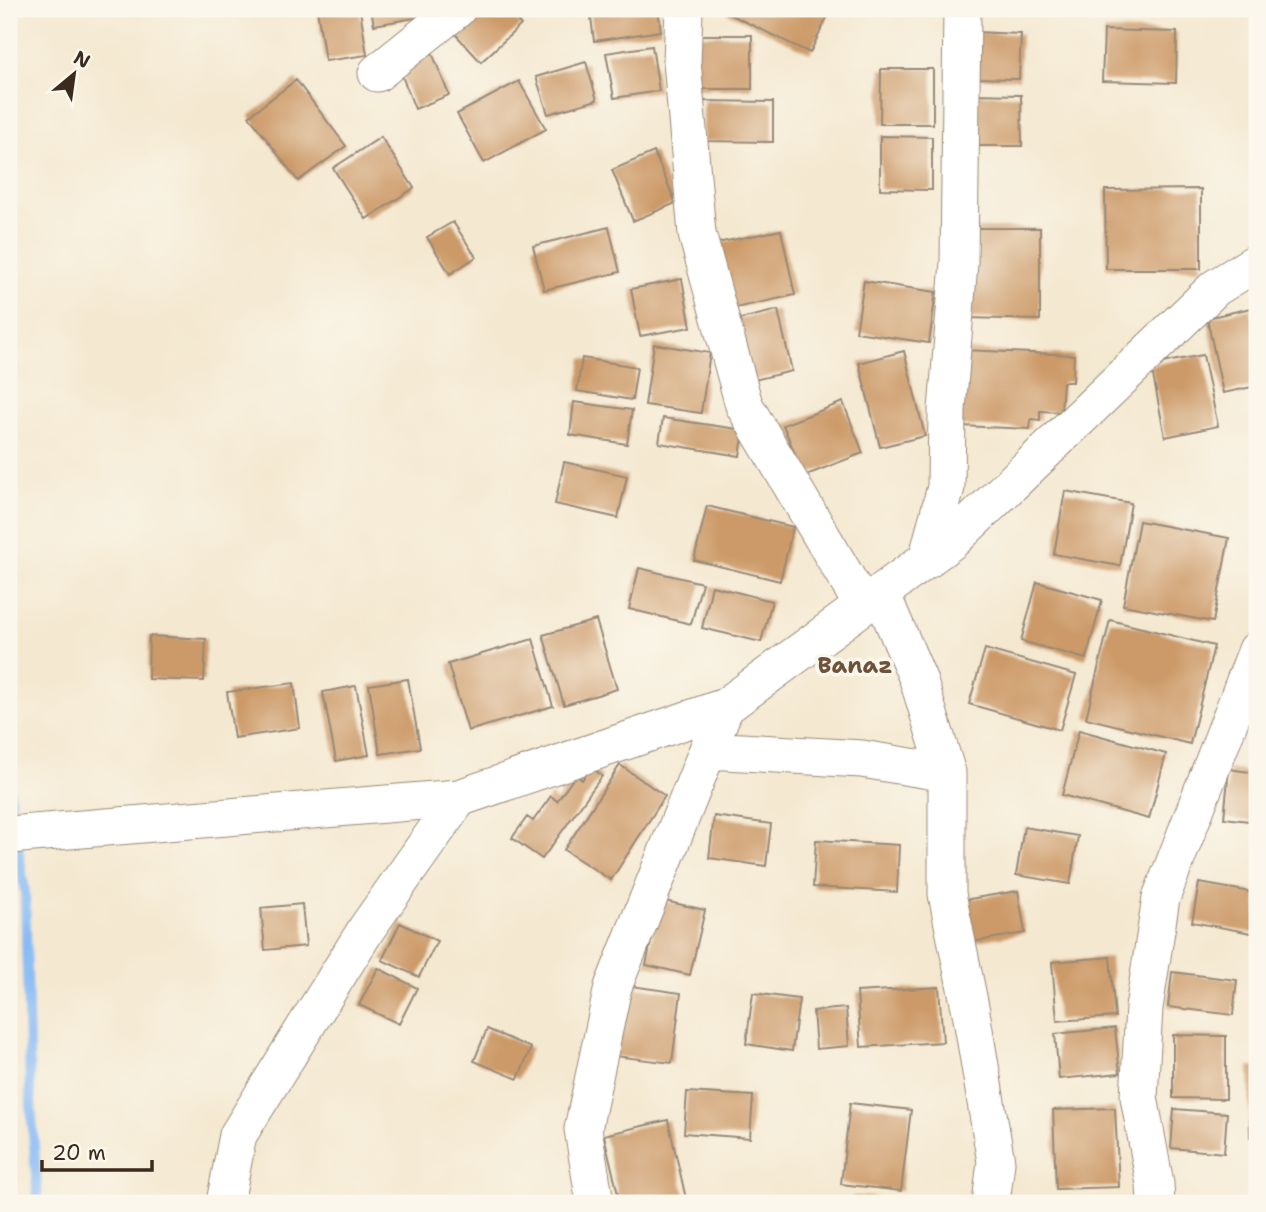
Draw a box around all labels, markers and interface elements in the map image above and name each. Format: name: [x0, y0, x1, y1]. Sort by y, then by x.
north arrow: [38, 38, 108, 108]
text: N: [69, 45, 95, 74]
district label: Banaz: [817, 650, 893, 680]
scale bar: [42, 1128, 152, 1172]
text: 20 m: [52, 1139, 106, 1167]

